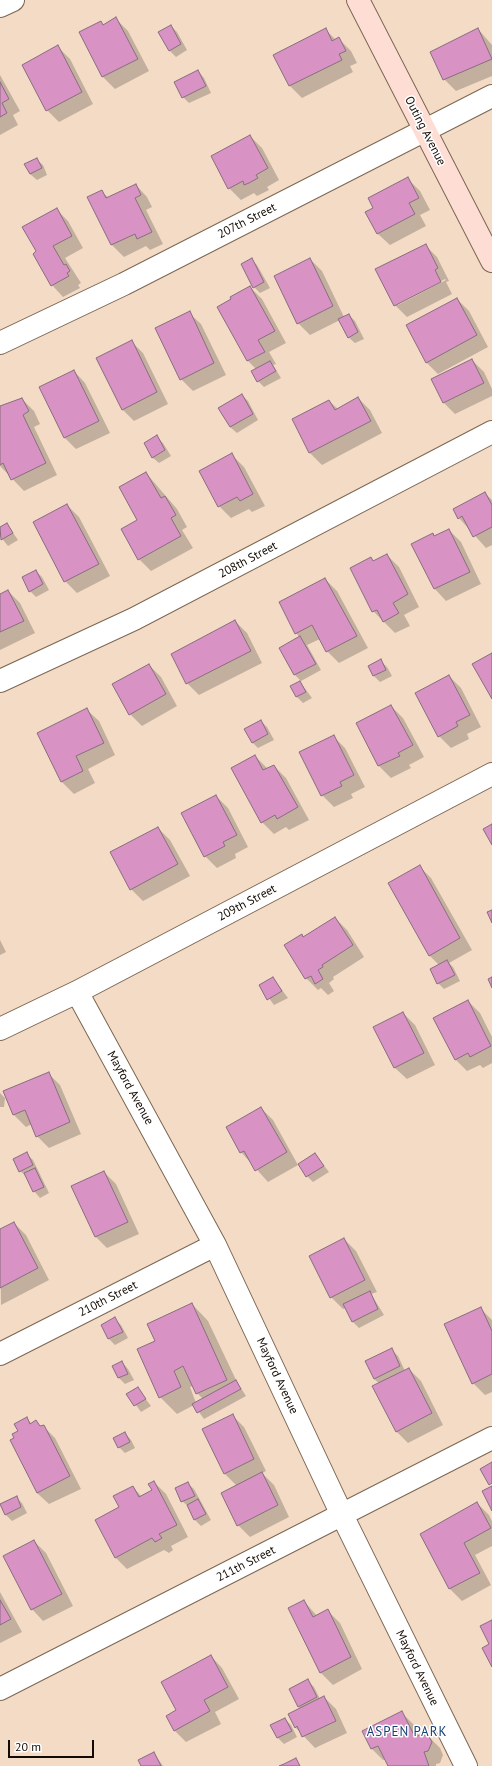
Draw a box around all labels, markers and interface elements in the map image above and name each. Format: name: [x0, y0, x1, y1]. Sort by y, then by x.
street label: Outing Avenue: [401, 94, 449, 168]
street label: 207th Street: [215, 200, 279, 242]
street label: 208th Street: [216, 539, 280, 581]
street label: 209th Street: [215, 882, 279, 924]
street label: Mayford Avenue: [104, 1048, 156, 1128]
street label: 210th Street: [76, 1278, 140, 1320]
street label: Mayford Avenue: [253, 1336, 301, 1416]
street label: 211th Street: [214, 1543, 278, 1585]
street label: Mayford Avenue: [392, 1628, 442, 1708]
district label: ASPEN PARK: [367, 1724, 447, 1740]
scale bar: [10, 1732, 96, 1758]
text: 20 m: [15, 1739, 41, 1754]

